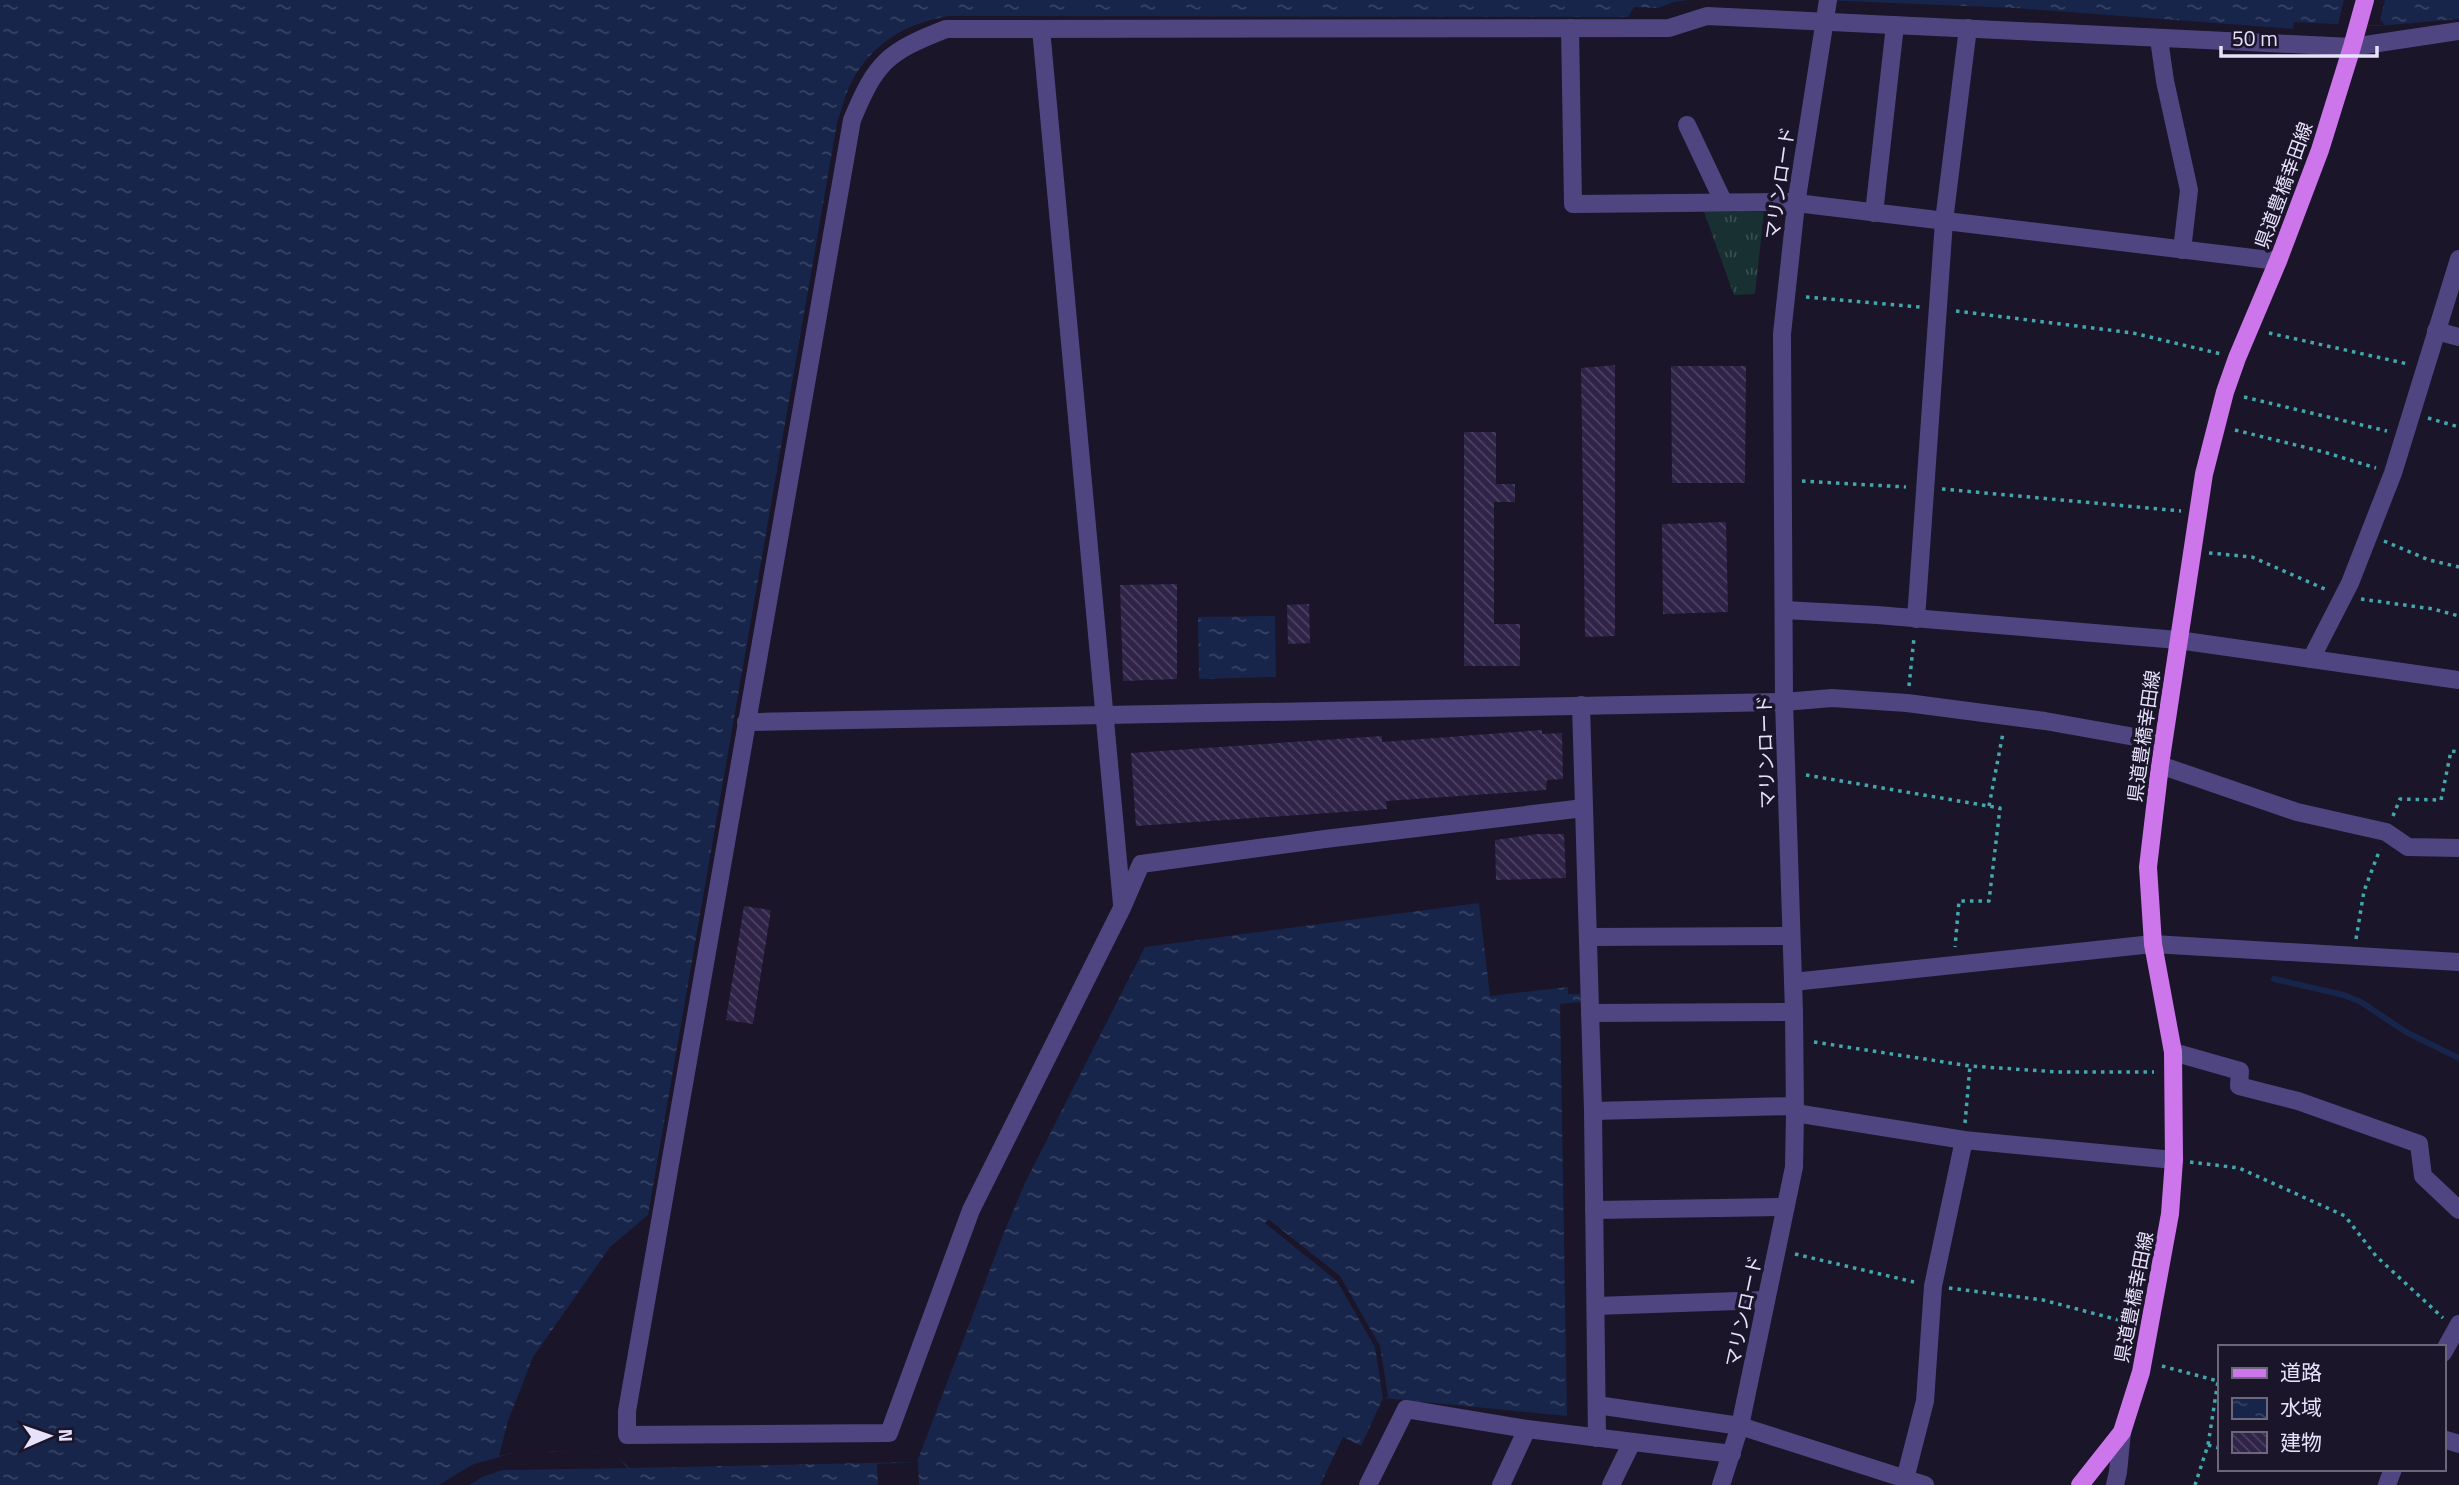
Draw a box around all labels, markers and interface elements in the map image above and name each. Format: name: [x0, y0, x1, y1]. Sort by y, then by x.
scale bar: [2221, 14, 2377, 58]
text: 50 m: [2232, 22, 2278, 54]
street label: 県道豊橋幸田線: [2247, 118, 2319, 252]
street label: マリンロード: [1757, 125, 1801, 241]
street label: 県道豊橋幸田線: [2119, 668, 2167, 804]
street label: マリンロード: [1749, 695, 1781, 809]
street label: 県道豊橋幸田線: [2106, 1229, 2160, 1365]
street label: マリンロード: [1717, 1252, 1769, 1370]
legend: [2218, 1345, 2445, 1471]
text: 道路: [2280, 1356, 2322, 1388]
text: 水域: [2280, 1391, 2322, 1423]
north arrow: [14, 1401, 84, 1471]
text: 建物: [2280, 1426, 2322, 1458]
text: N: [52, 1428, 81, 1442]

